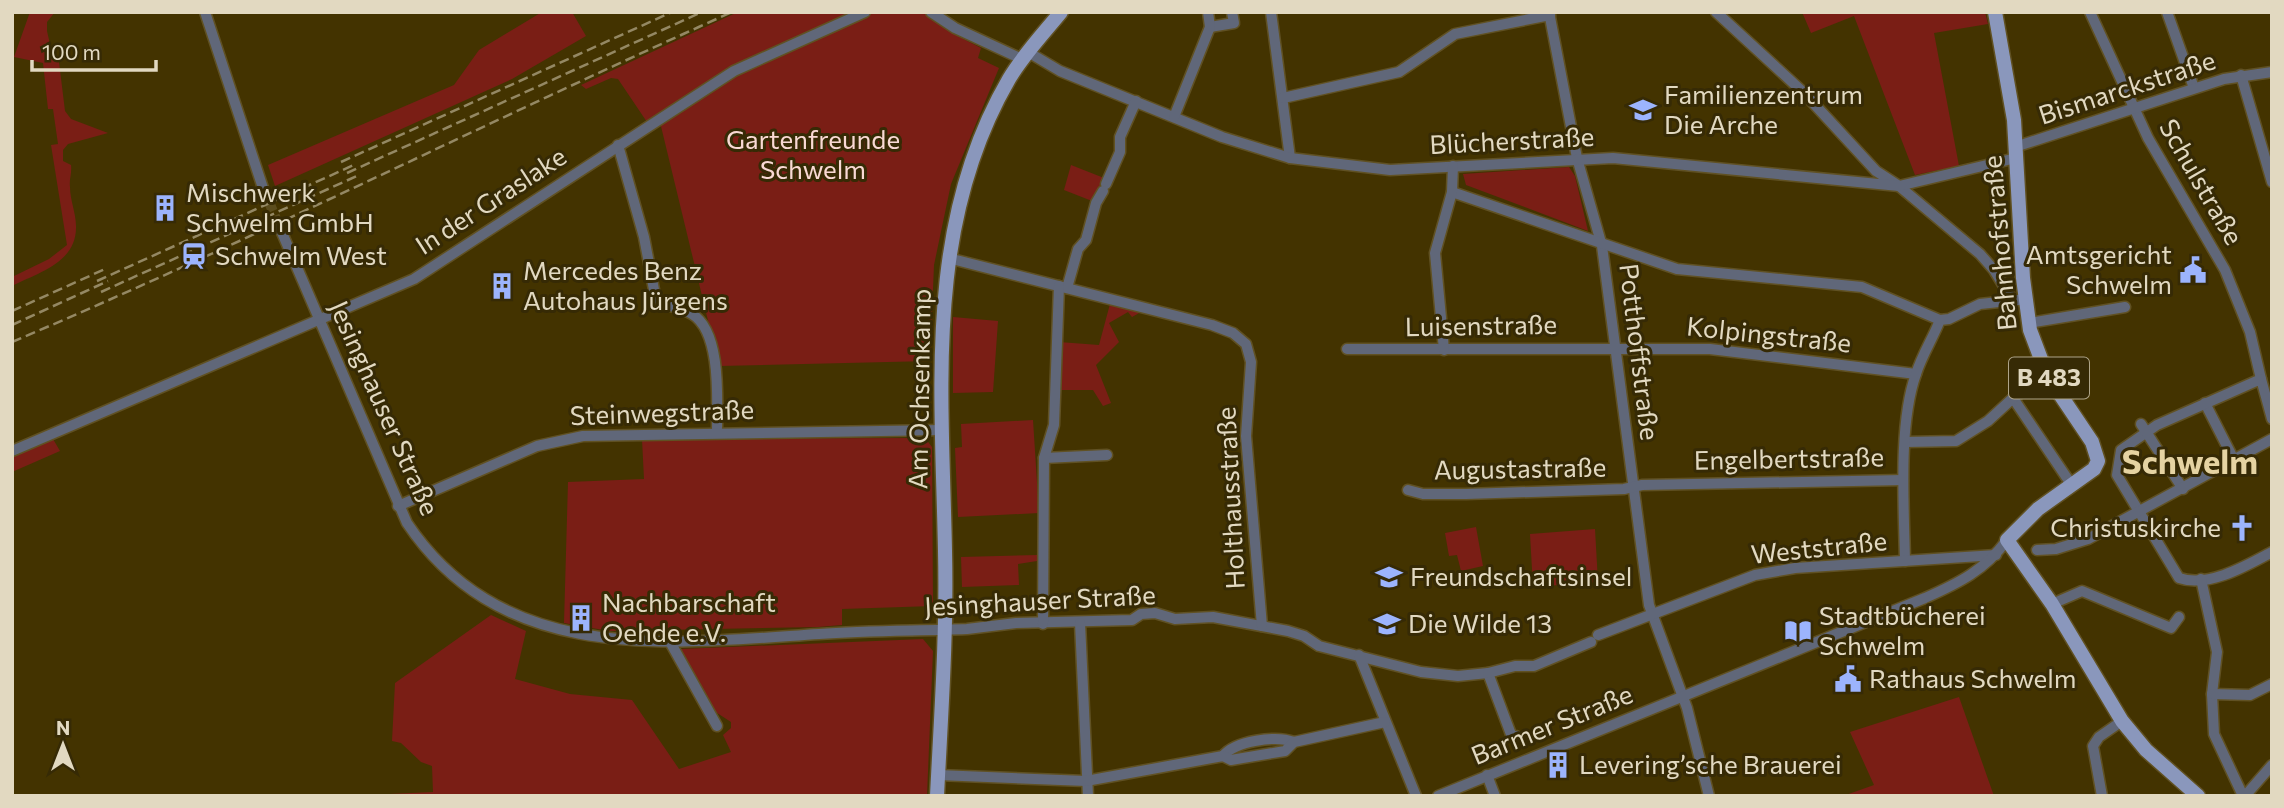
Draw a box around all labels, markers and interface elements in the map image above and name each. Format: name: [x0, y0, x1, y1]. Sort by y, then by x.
scale bar: [32, 28, 156, 72]
text: 100 m: [42, 39, 101, 64]
street label: Bismarckstraße: [2034, 43, 2219, 130]
place label: Familienzentrum Die Arche: [1664, 78, 1863, 139]
school or university icon: Familienzentrum Die Arche: [1628, 95, 1658, 125]
street label: Schulstraße: [2154, 113, 2251, 250]
street label: Blücherstraße: [1429, 120, 1595, 159]
park label: Gartenfreunde Schwelm: [726, 123, 900, 184]
street label: In der Graslake: [409, 140, 571, 260]
street label: Bahnhofstraße: [1975, 154, 2022, 332]
place label: Mischwerk Schwelm GmbH: [186, 176, 374, 237]
building icon: Mischwerk Schwelm GmbH: [150, 193, 180, 223]
place label: Amtsgericht Schwelm: [2026, 238, 2172, 299]
place label: Schwelm West: [215, 239, 387, 270]
station icon: Schwelm West: [179, 241, 209, 271]
place label: Mercedes Benz Autohaus Jürgens: [523, 254, 728, 315]
public building icon: Amtsgericht Schwelm: [2178, 255, 2208, 285]
street label: Potthoffstraße: [1614, 262, 1667, 442]
building icon: Mercedes Benz Autohaus Jürgens: [487, 271, 517, 301]
street label: Am Ochsenkamp: [901, 288, 936, 490]
street label: Jesinghauser Straße: [324, 295, 447, 519]
street label: Luisenstraße: [1405, 308, 1557, 341]
street label: Kolpingstraße: [1685, 309, 1853, 358]
road number: B 483: [2009, 358, 2089, 398]
street label: Steinwegstraße: [569, 393, 755, 430]
street label: Holthausstraße: [1209, 406, 1250, 590]
street label: Engelbertstraße: [1694, 440, 1884, 475]
district label: Schwelm: [2122, 440, 2258, 481]
street label: Augustastraße: [1433, 450, 1606, 485]
place label: Christuskirche: [2050, 511, 2221, 542]
church icon: Christuskirche: [2227, 513, 2257, 543]
street label: Weststraße: [1749, 524, 1888, 569]
place label: Freundschaftsinsel: [1410, 560, 1632, 591]
school or university icon: Freundschaftsinsel: [1374, 562, 1404, 592]
street label: Jesinghauser Straße: [923, 578, 1156, 621]
place label: Nachbarschaft Oehde e.V.: [602, 586, 776, 647]
place label: Stadtbücherei Schwelm: [1819, 599, 1986, 660]
building icon: Nachbarschaft Oehde e.V.: [566, 603, 596, 633]
place label: Die Wilde 13: [1408, 607, 1552, 638]
school or university icon: Die Wilde 13: [1372, 609, 1402, 639]
library icon: Stadtbücherei Schwelm: [1783, 616, 1813, 646]
place label: Rathaus Schwelm: [1869, 662, 2077, 693]
public building icon: Rathaus Schwelm: [1833, 664, 1863, 694]
street label: Barmer Straße: [1466, 677, 1637, 770]
north arrow: [28, 710, 98, 780]
text: N: [56, 716, 70, 739]
place label: Levering’sche Brauerei: [1579, 748, 1842, 779]
building icon: Levering’sche Brauerei: [1543, 750, 1573, 780]

